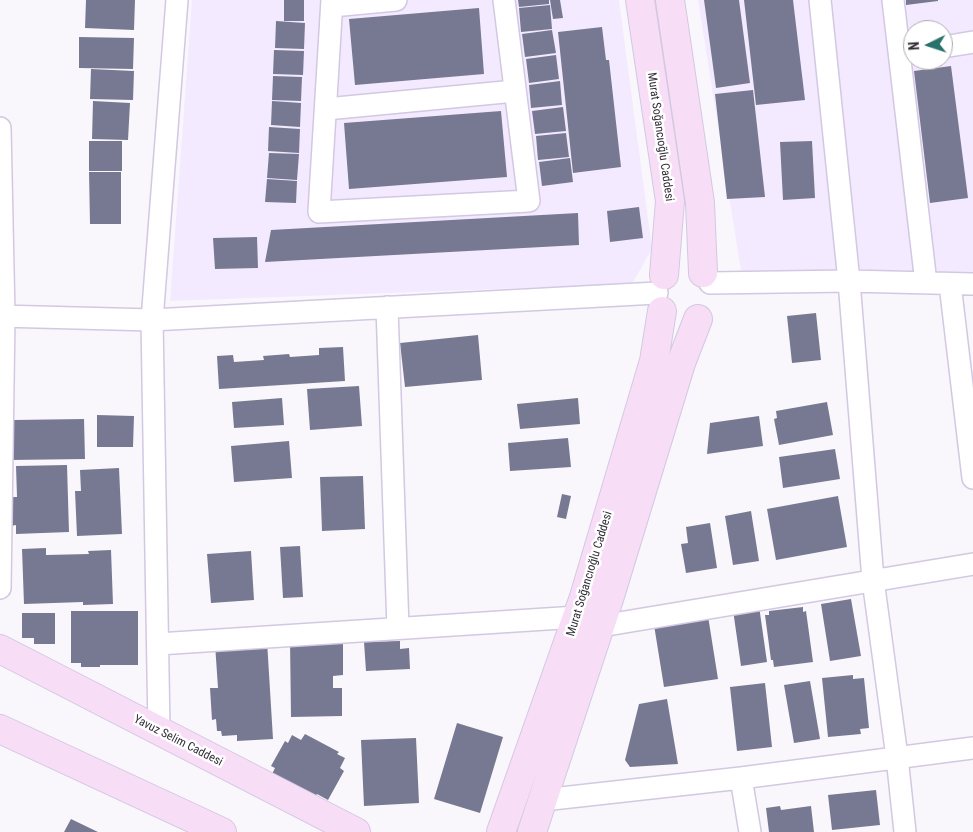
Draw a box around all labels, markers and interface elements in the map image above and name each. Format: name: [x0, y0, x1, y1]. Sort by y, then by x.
north arrow: [903, 20, 953, 70]
text: N: [906, 41, 922, 51]
street label: Murat Soğancıoğlu Caddesi: [644, 72, 676, 202]
street label: Murat Soğancıoğlu Caddesi: [564, 510, 616, 638]
street label: Yavuz Selim Caddesi: [131, 712, 225, 770]

